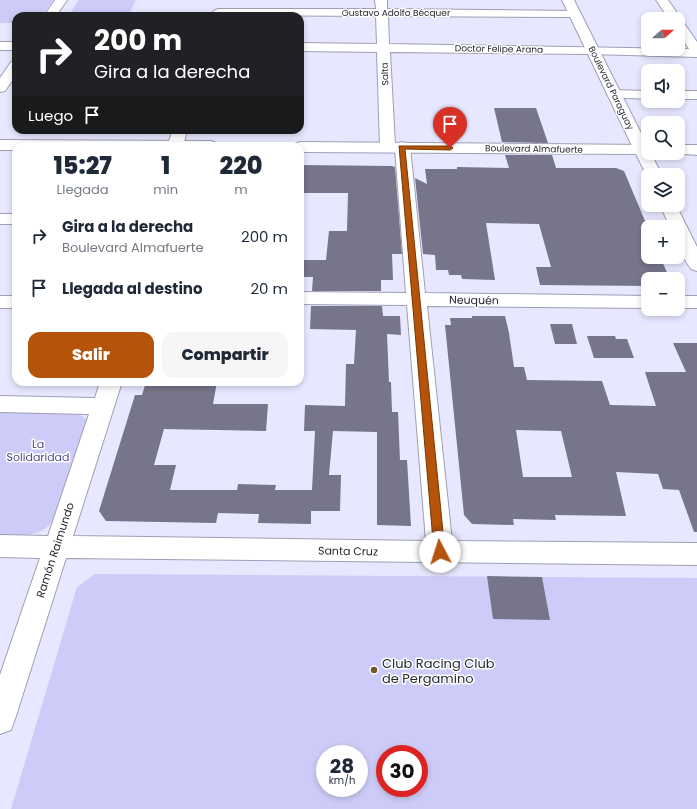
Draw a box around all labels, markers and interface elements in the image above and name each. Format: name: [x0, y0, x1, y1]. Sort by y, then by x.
street label: Gustavo Adolfo Bécquer: [342, 7, 451, 19]
north arrow: [641, 12, 685, 56]
map controls: [641, 12, 685, 316]
text: 200 m: [94, 21, 182, 60]
icon: right: [28, 28, 80, 80]
street label: Doctor Felipe Arana: [455, 42, 543, 56]
street label: Boulevard Paraguay: [586, 44, 636, 132]
text: Gira a la derecha: [94, 59, 250, 84]
street label: Salta: [378, 62, 392, 86]
button: sound: [641, 64, 685, 108]
icon: arrive: [81, 104, 103, 126]
text: Luego: [28, 105, 73, 126]
pin: [433, 107, 467, 148]
icon: arrive: [439, 113, 461, 135]
button: search: [641, 116, 685, 160]
street label: Boulevard Almafuerte: [485, 142, 583, 156]
text: 15:27: [53, 149, 112, 182]
text: 1: [161, 149, 170, 182]
text: 220: [220, 149, 263, 182]
button: layers: [641, 168, 685, 212]
text: Llegada: [57, 180, 109, 199]
text: min: [153, 180, 178, 199]
text: m: [234, 180, 248, 199]
text: Gira a la derecha: [62, 216, 193, 237]
button: +: [641, 220, 685, 264]
icon: right: [28, 225, 50, 247]
text: 200 m: [241, 226, 288, 247]
text: Boulevard Almafuerte: [62, 238, 204, 257]
button: −: [641, 272, 685, 316]
icon: arrive: [28, 277, 50, 299]
text: Llegada al destino: [62, 278, 203, 299]
text: 20 m: [250, 278, 288, 299]
street label: Neuquén: [449, 292, 499, 308]
button: Salir: [28, 332, 154, 378]
button: Compartir: [162, 332, 288, 378]
park label: La Solidaridad: [7, 436, 69, 465]
street label: Ramón Raimundo: [32, 500, 78, 600]
position arrow: [419, 531, 461, 573]
street label: Santa Cruz: [318, 542, 378, 560]
place label: Club Racing Club de Pergamino: [382, 654, 495, 688]
marker: Club Racing Club de Pergamino: [369, 665, 379, 675]
speed limit sign: 30: [376, 745, 428, 797]
text: 28: [330, 752, 354, 780]
text: km/h: [329, 773, 355, 788]

